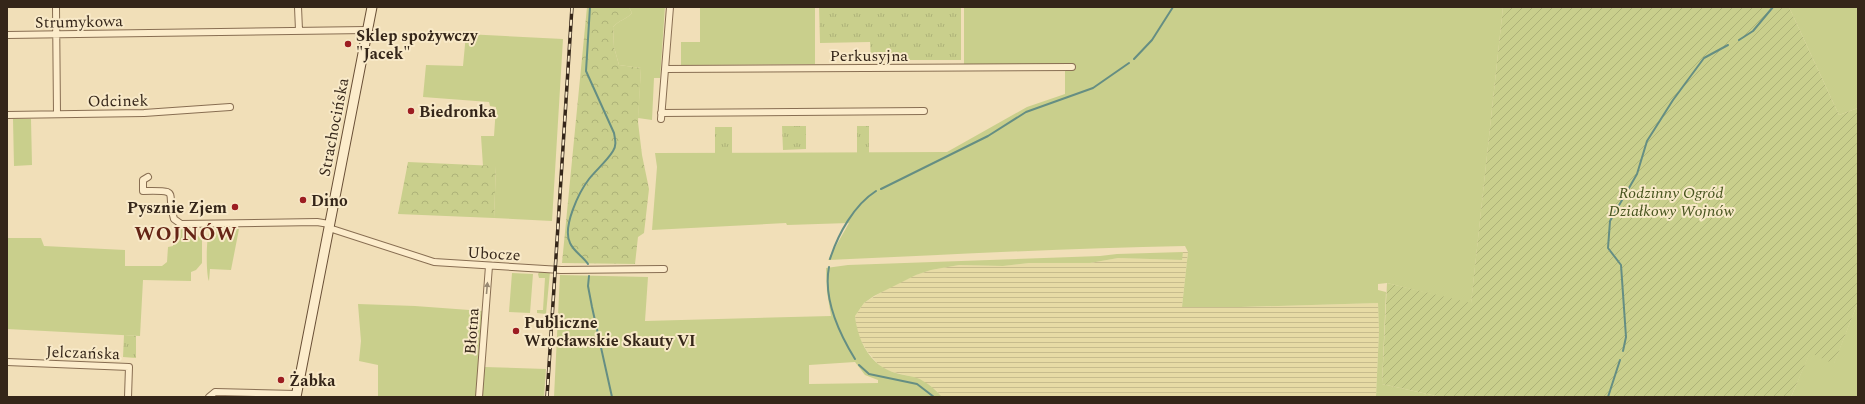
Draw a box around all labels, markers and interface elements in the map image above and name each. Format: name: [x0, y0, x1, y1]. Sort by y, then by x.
street label: Strumykowa: [35, 9, 123, 35]
place label: Sklep spożywczy "Jacek": [356, 24, 479, 66]
marker: Sklep spożywczy "Jacek": [343, 39, 353, 49]
street label: Perkusyjna: [830, 44, 908, 68]
street label: Strachocińska: [313, 76, 355, 179]
street label: Odcinek: [88, 88, 149, 114]
place label: Biedronka: [419, 100, 497, 124]
marker: Biedronka: [406, 106, 416, 116]
park label: Rodzinny Ogród Działkowy Wojnów: [1608, 181, 1734, 223]
place label: Dino: [311, 189, 348, 213]
marker: Dino: [298, 195, 308, 205]
place label: Pysznie Zjem: [127, 196, 228, 220]
marker: Pysznie Zjem: [230, 202, 240, 212]
district label: WOJNÓW: [134, 219, 238, 249]
street label: Ubocze: [467, 241, 521, 267]
one-way arrow: [484, 282, 491, 294]
street label: Błotna: [458, 307, 486, 355]
place label: Publiczne Wrocławskie Skauty VI: [524, 311, 696, 353]
marker: Publiczne Wrocławskie Skauty VI: [511, 326, 521, 336]
street label: Jelczańska: [45, 340, 121, 366]
place label: Żabka: [289, 369, 336, 393]
marker: Żabka: [276, 375, 286, 385]

